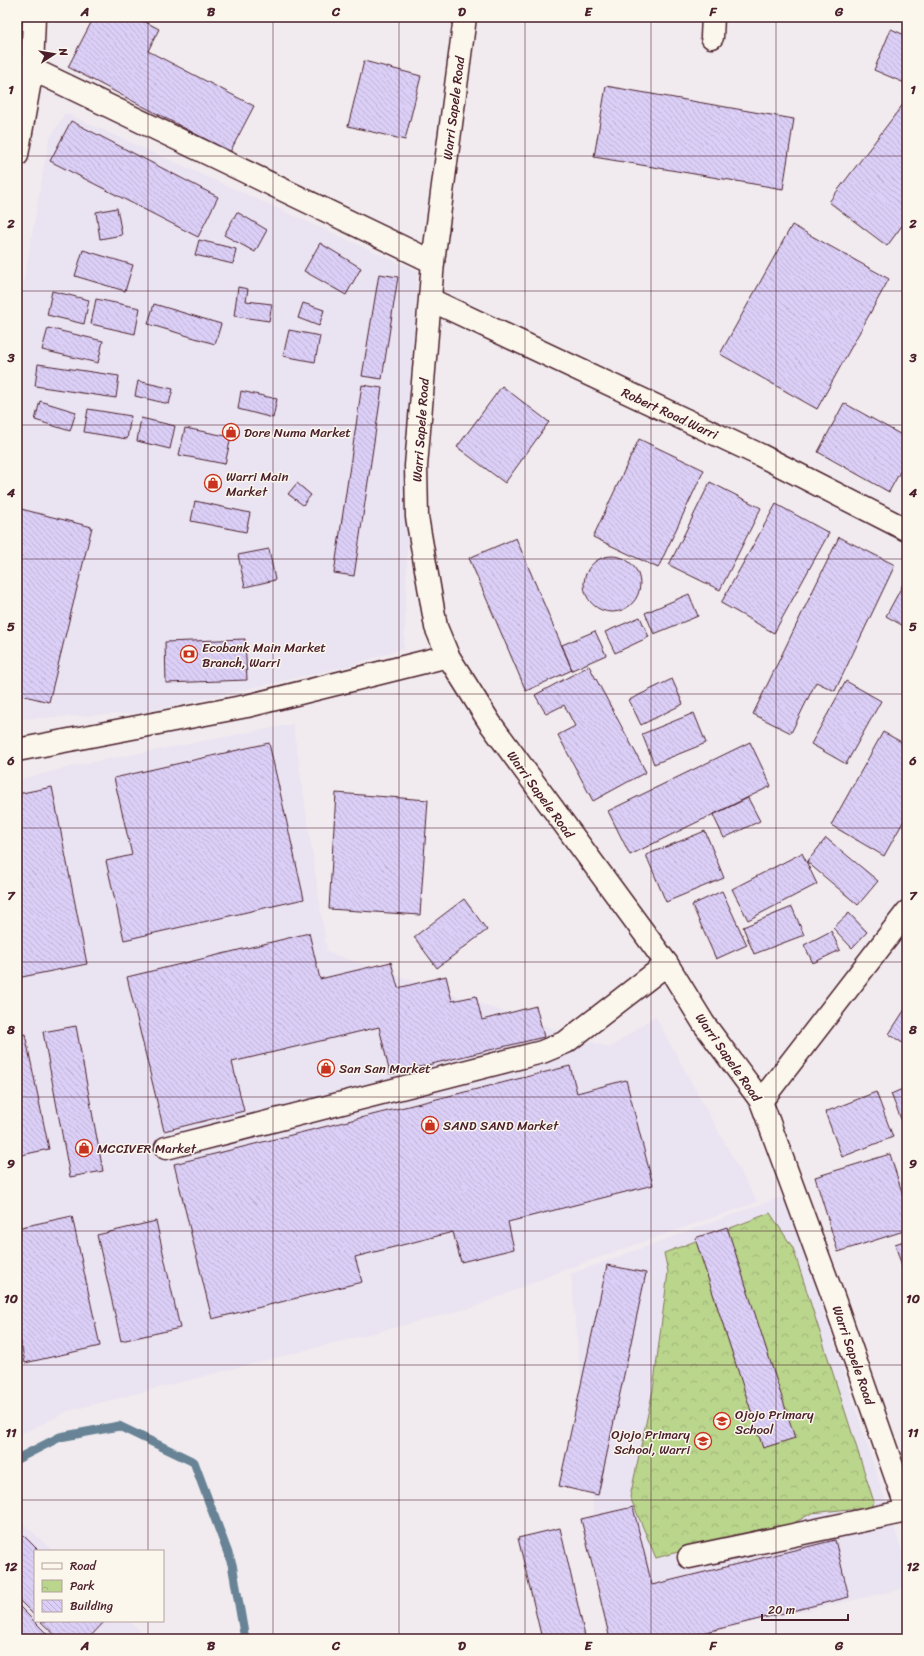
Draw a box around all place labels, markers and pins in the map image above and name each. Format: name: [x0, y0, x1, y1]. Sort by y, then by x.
place label: Dore Numa Market: [244, 421, 351, 444]
shop icon: Dore Numa Market: [221, 422, 241, 442]
place label: Warri Main Market: [226, 465, 288, 503]
shop icon: Warri Main Market: [203, 473, 223, 493]
place label: Ecobank Main Market Branch, Warri: [202, 636, 326, 674]
bank icon: Ecobank Main Market Branch, Warri: [179, 644, 199, 664]
place label: San San Market: [339, 1057, 431, 1080]
shop icon: San San Market: [316, 1058, 336, 1078]
place label: SAND SAND Market: [443, 1114, 559, 1137]
shop icon: SAND SAND Market: [420, 1115, 440, 1135]
place label: MCCIVER Market: [97, 1137, 197, 1160]
shop icon: MCCIVER Market: [74, 1138, 94, 1158]
place label: Ojojo Primary School: [735, 1403, 814, 1441]
school or university icon: Ojojo Primary School: [712, 1411, 732, 1431]
place label: Ojojo Primary School, Warri: [611, 1423, 690, 1461]
school or university icon: Ojojo Primary School, Warri: [693, 1431, 713, 1451]

